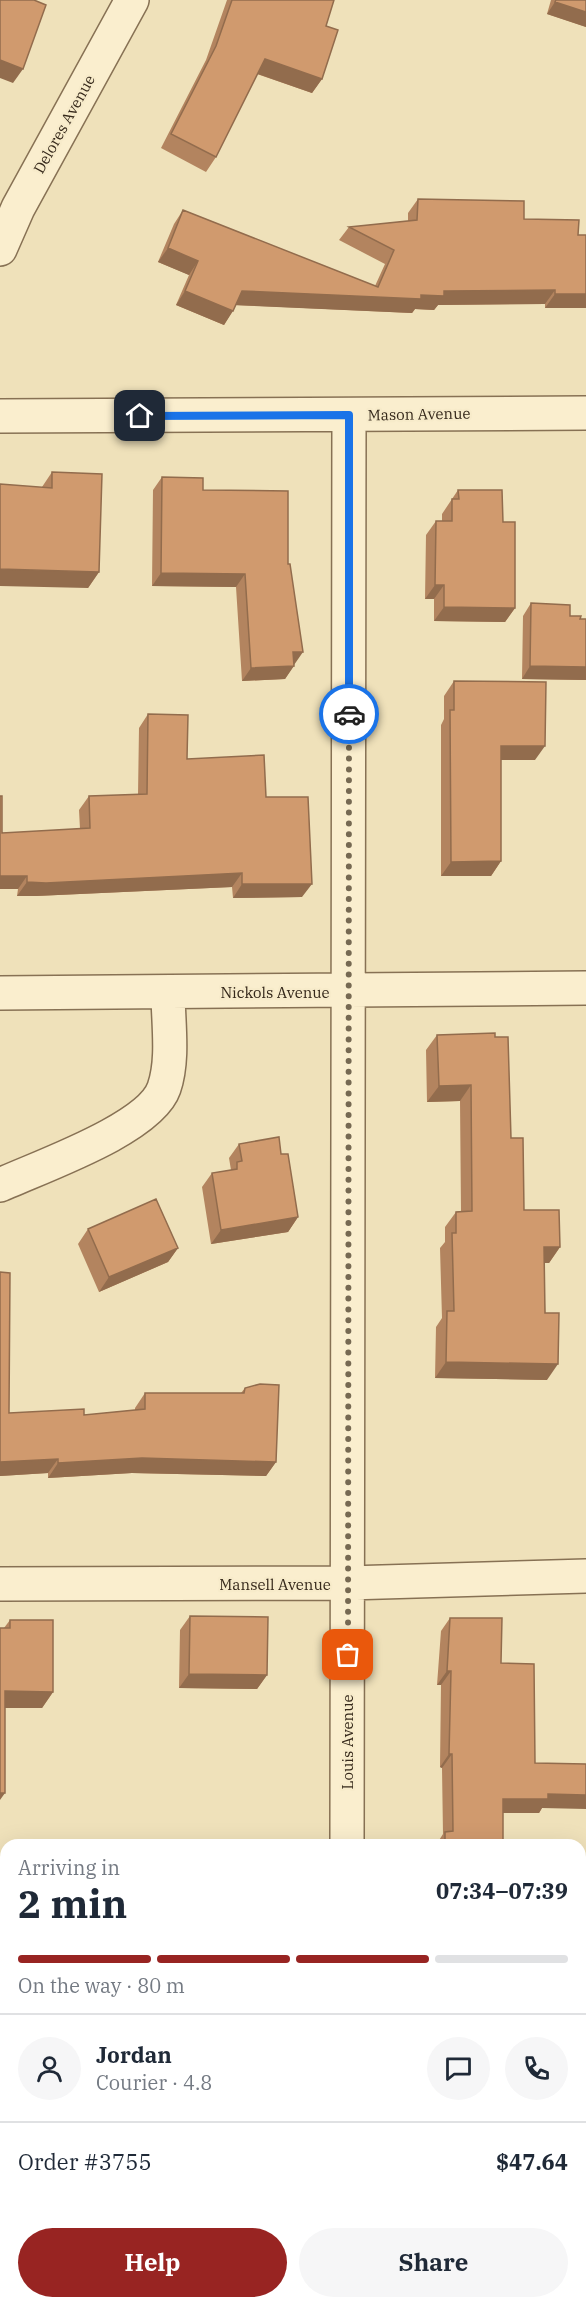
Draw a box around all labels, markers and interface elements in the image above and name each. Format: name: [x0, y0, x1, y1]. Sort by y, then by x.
street label: Delores Avenue: [29, 71, 99, 177]
pin: [114, 390, 165, 441]
icon: home: [123, 399, 156, 432]
street label: Mason Avenue: [367, 404, 471, 424]
courier: [319, 684, 379, 744]
icon: car: [333, 698, 366, 731]
street label: Nickols Avenue: [220, 983, 330, 1002]
street label: Mansell Avenue: [219, 1575, 331, 1594]
pin: [322, 1629, 373, 1680]
icon: bag: [331, 1638, 364, 1671]
street label: Louis Avenue: [338, 1695, 357, 1789]
text: Arriving in: [18, 1854, 120, 1881]
text: 07:34–07:39: [436, 1876, 568, 1905]
text: 2 min: [18, 1878, 127, 1929]
text: On the way · 80 m: [18, 1972, 185, 1999]
button: person: [18, 2037, 81, 2100]
button: chat: [427, 2037, 490, 2100]
button: phone: [505, 2037, 568, 2100]
text: Jordan: [96, 2040, 172, 2069]
text: Courier · 4.8: [96, 2069, 212, 2096]
text: Order #3755: [18, 2147, 152, 2176]
text: $47.64: [496, 2147, 568, 2176]
button: Help: [18, 2228, 287, 2297]
button: Share: [299, 2228, 568, 2297]

